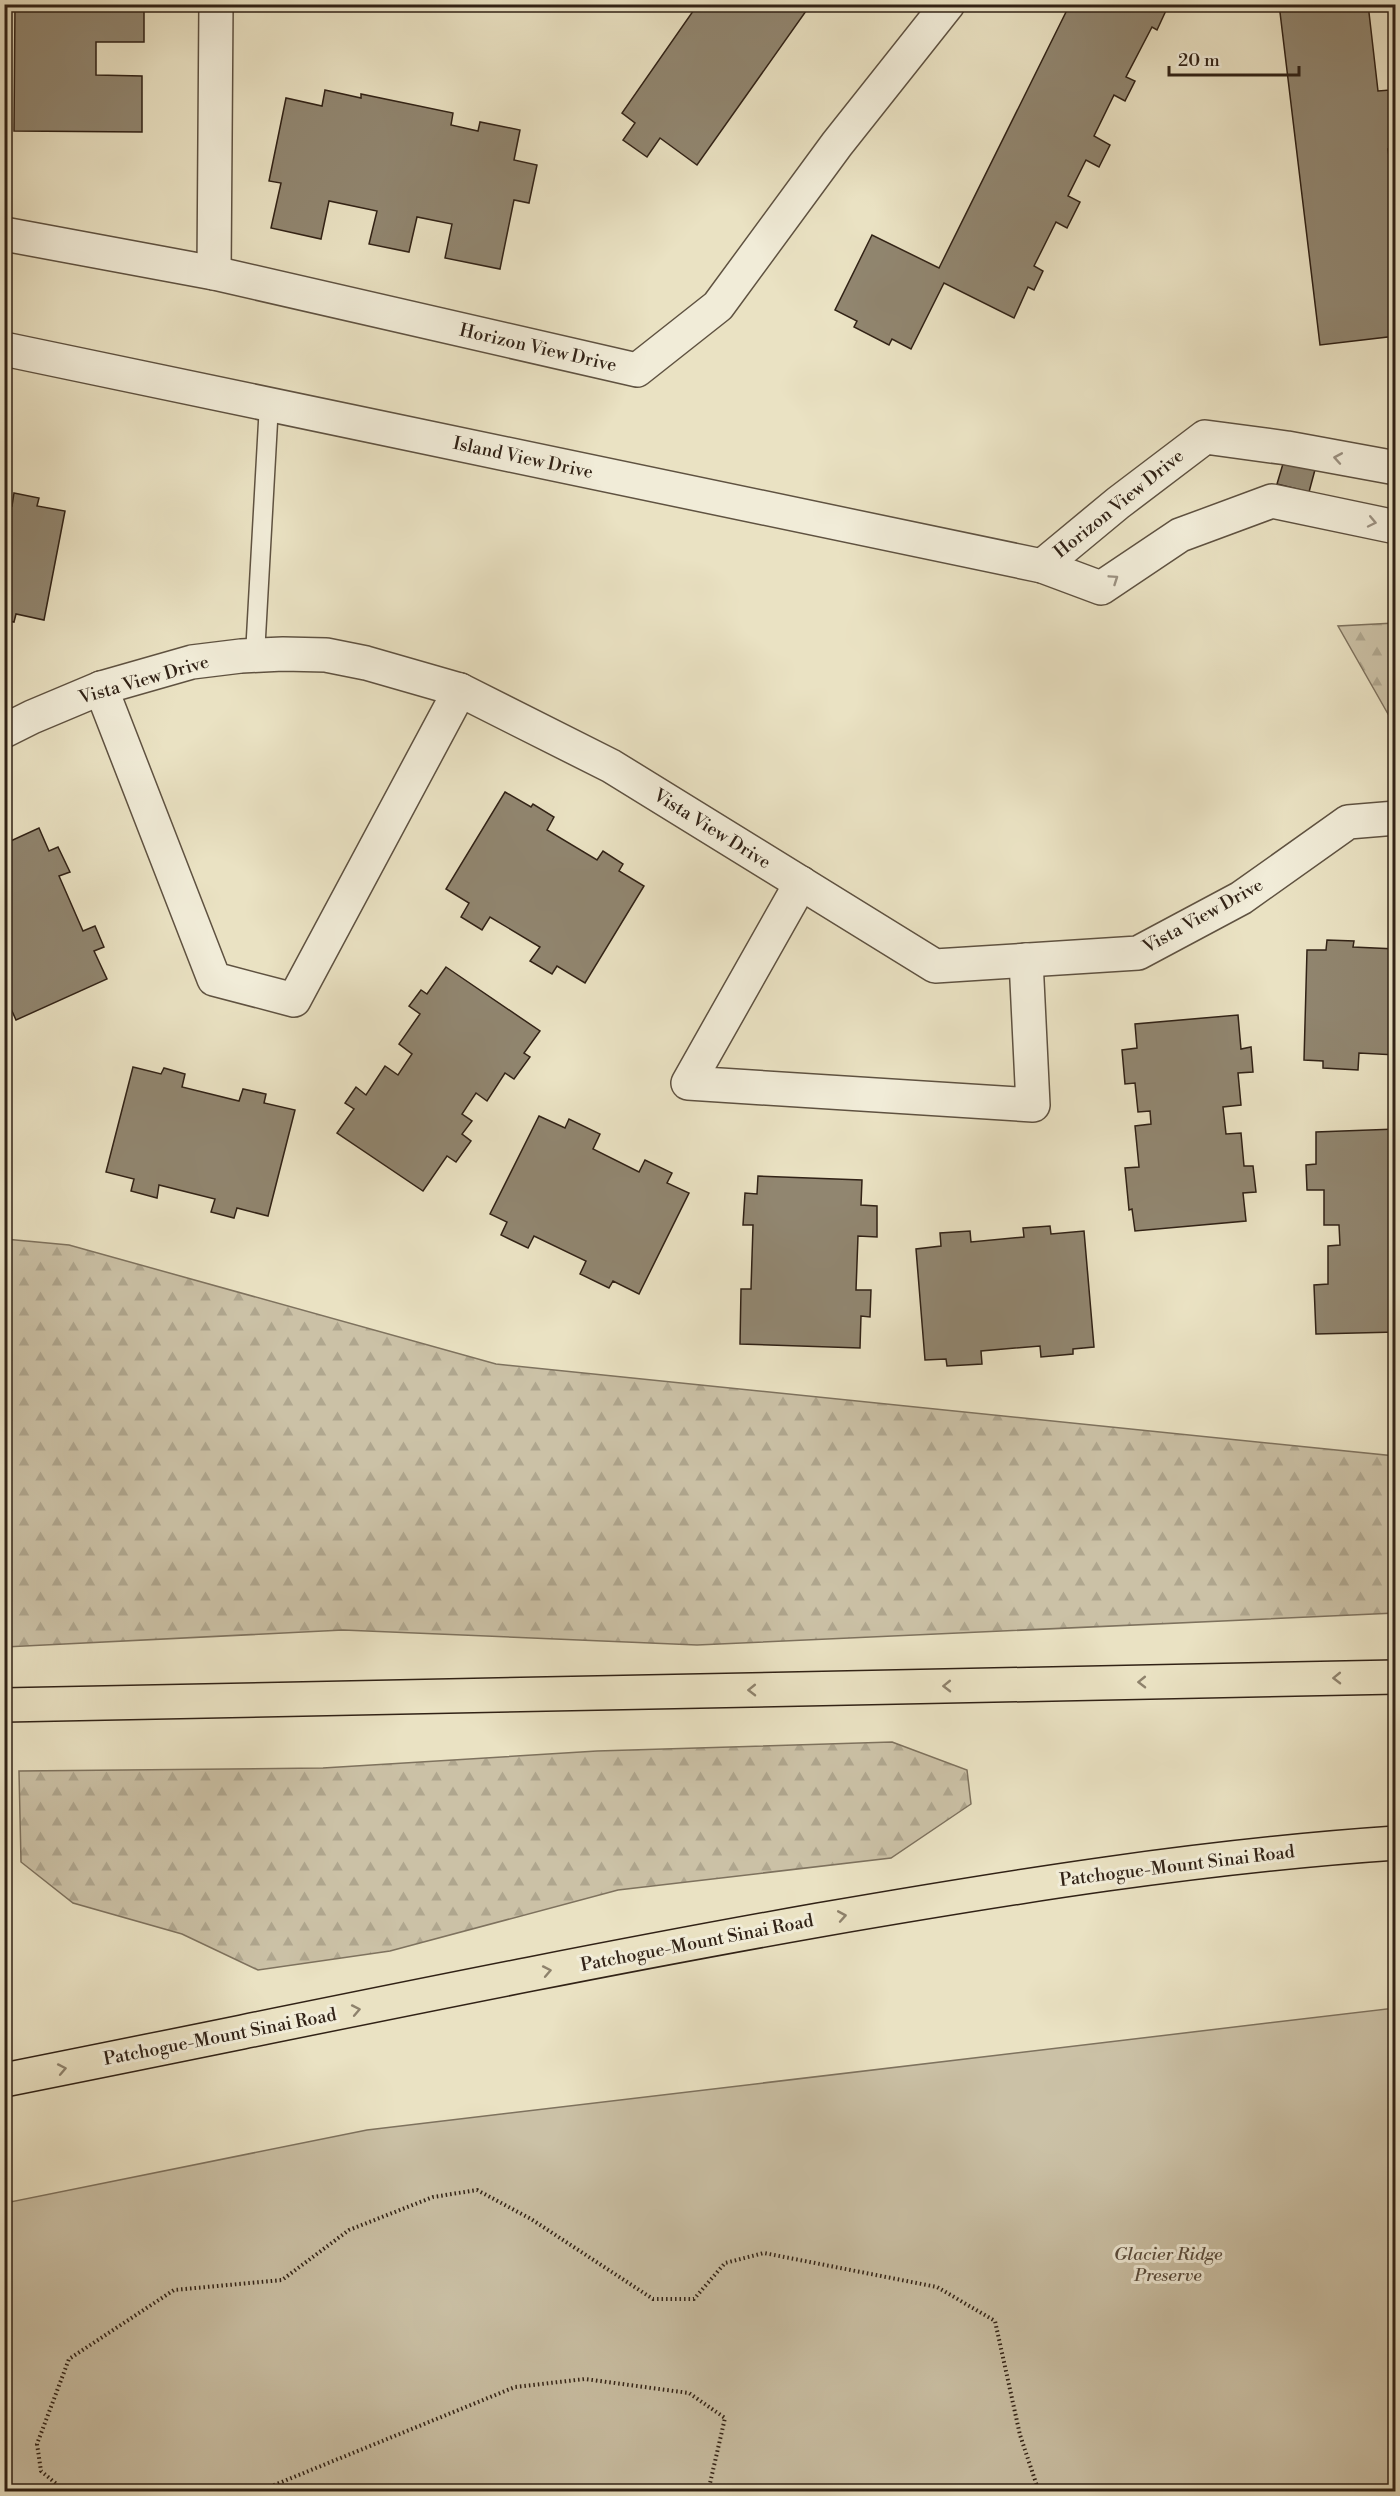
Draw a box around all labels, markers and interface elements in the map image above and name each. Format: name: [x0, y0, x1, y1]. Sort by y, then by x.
scale bar: [1169, 39, 1300, 77]
text: 20 m: [1178, 49, 1220, 72]
street label: Horizon View Drive: [457, 319, 619, 377]
street label: Island View Drive: [451, 432, 595, 484]
street label: Horizon View Drive: [1049, 445, 1189, 563]
one-way arrow: [1333, 452, 1343, 465]
one-way arrow: [1366, 515, 1376, 528]
one-way arrow: [1108, 575, 1119, 586]
street label: Vista View Drive: [75, 650, 212, 710]
street label: Vista View Drive: [648, 783, 775, 874]
street label: Vista View Drive: [1138, 873, 1267, 959]
one-way arrow: [1333, 1672, 1342, 1684]
one-way arrow: [1138, 1675, 1147, 1688]
one-way arrow: [943, 1679, 952, 1692]
one-way arrow: [748, 1683, 757, 1696]
street label: Patchogue-Mount Sinai Road: [1058, 1840, 1297, 1892]
street label: Patchogue-Mount Sinai Road: [579, 1909, 816, 1977]
one-way arrow: [837, 1910, 847, 1923]
one-way arrow: [542, 1966, 552, 1979]
street label: Patchogue-Mount Sinai Road: [102, 2003, 339, 2071]
one-way arrow: [351, 2004, 361, 2017]
one-way arrow: [57, 2063, 67, 2076]
park label: Glacier Ridge Preserve: [1114, 2243, 1223, 2287]

